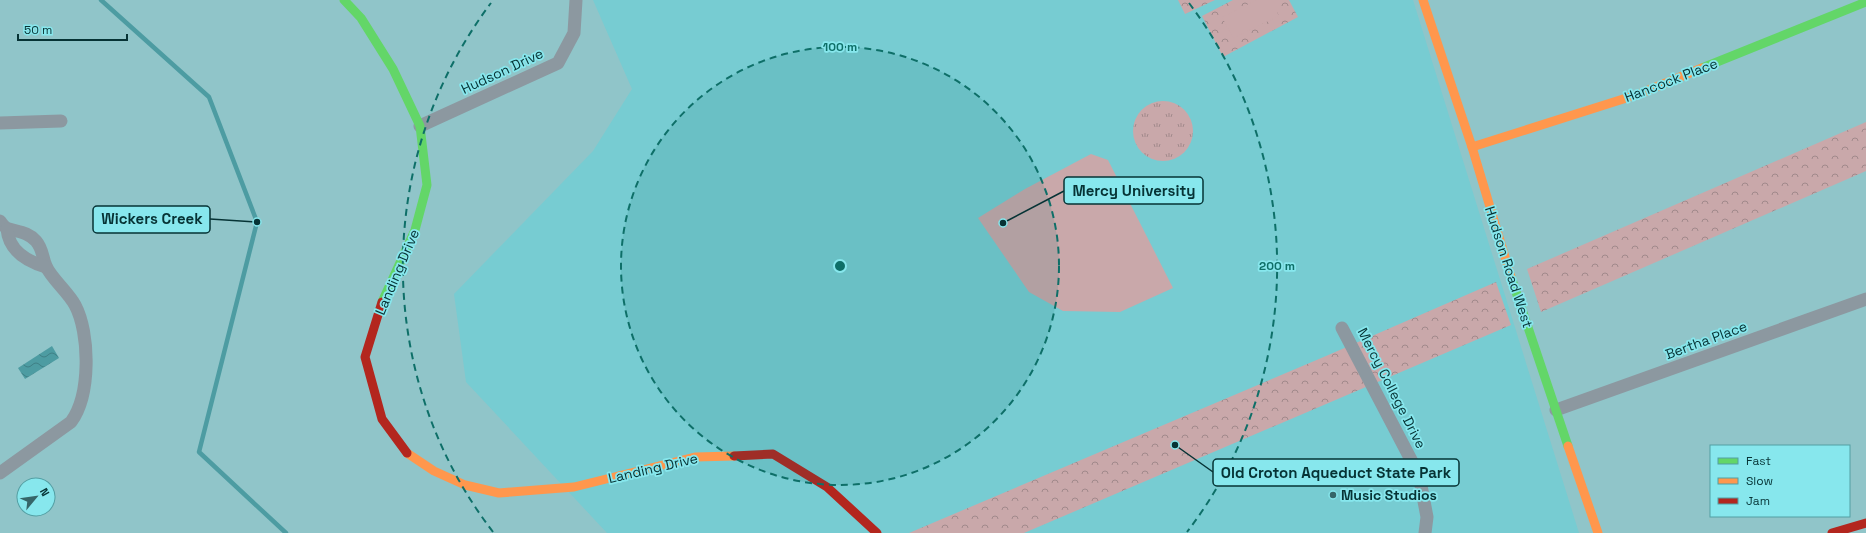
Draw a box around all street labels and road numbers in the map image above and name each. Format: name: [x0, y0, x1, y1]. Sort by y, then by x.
street label: Hudson Drive: [458, 44, 546, 98]
street label: Hancock Place: [1622, 54, 1720, 106]
street label: Hudson Road West: [1481, 204, 1537, 330]
street label: Landing Drive: [371, 226, 423, 318]
street label: Bertha Place: [1663, 317, 1749, 363]
street label: Mercy College Drive: [1354, 325, 1430, 451]
street label: Landing Drive: [606, 449, 700, 487]

